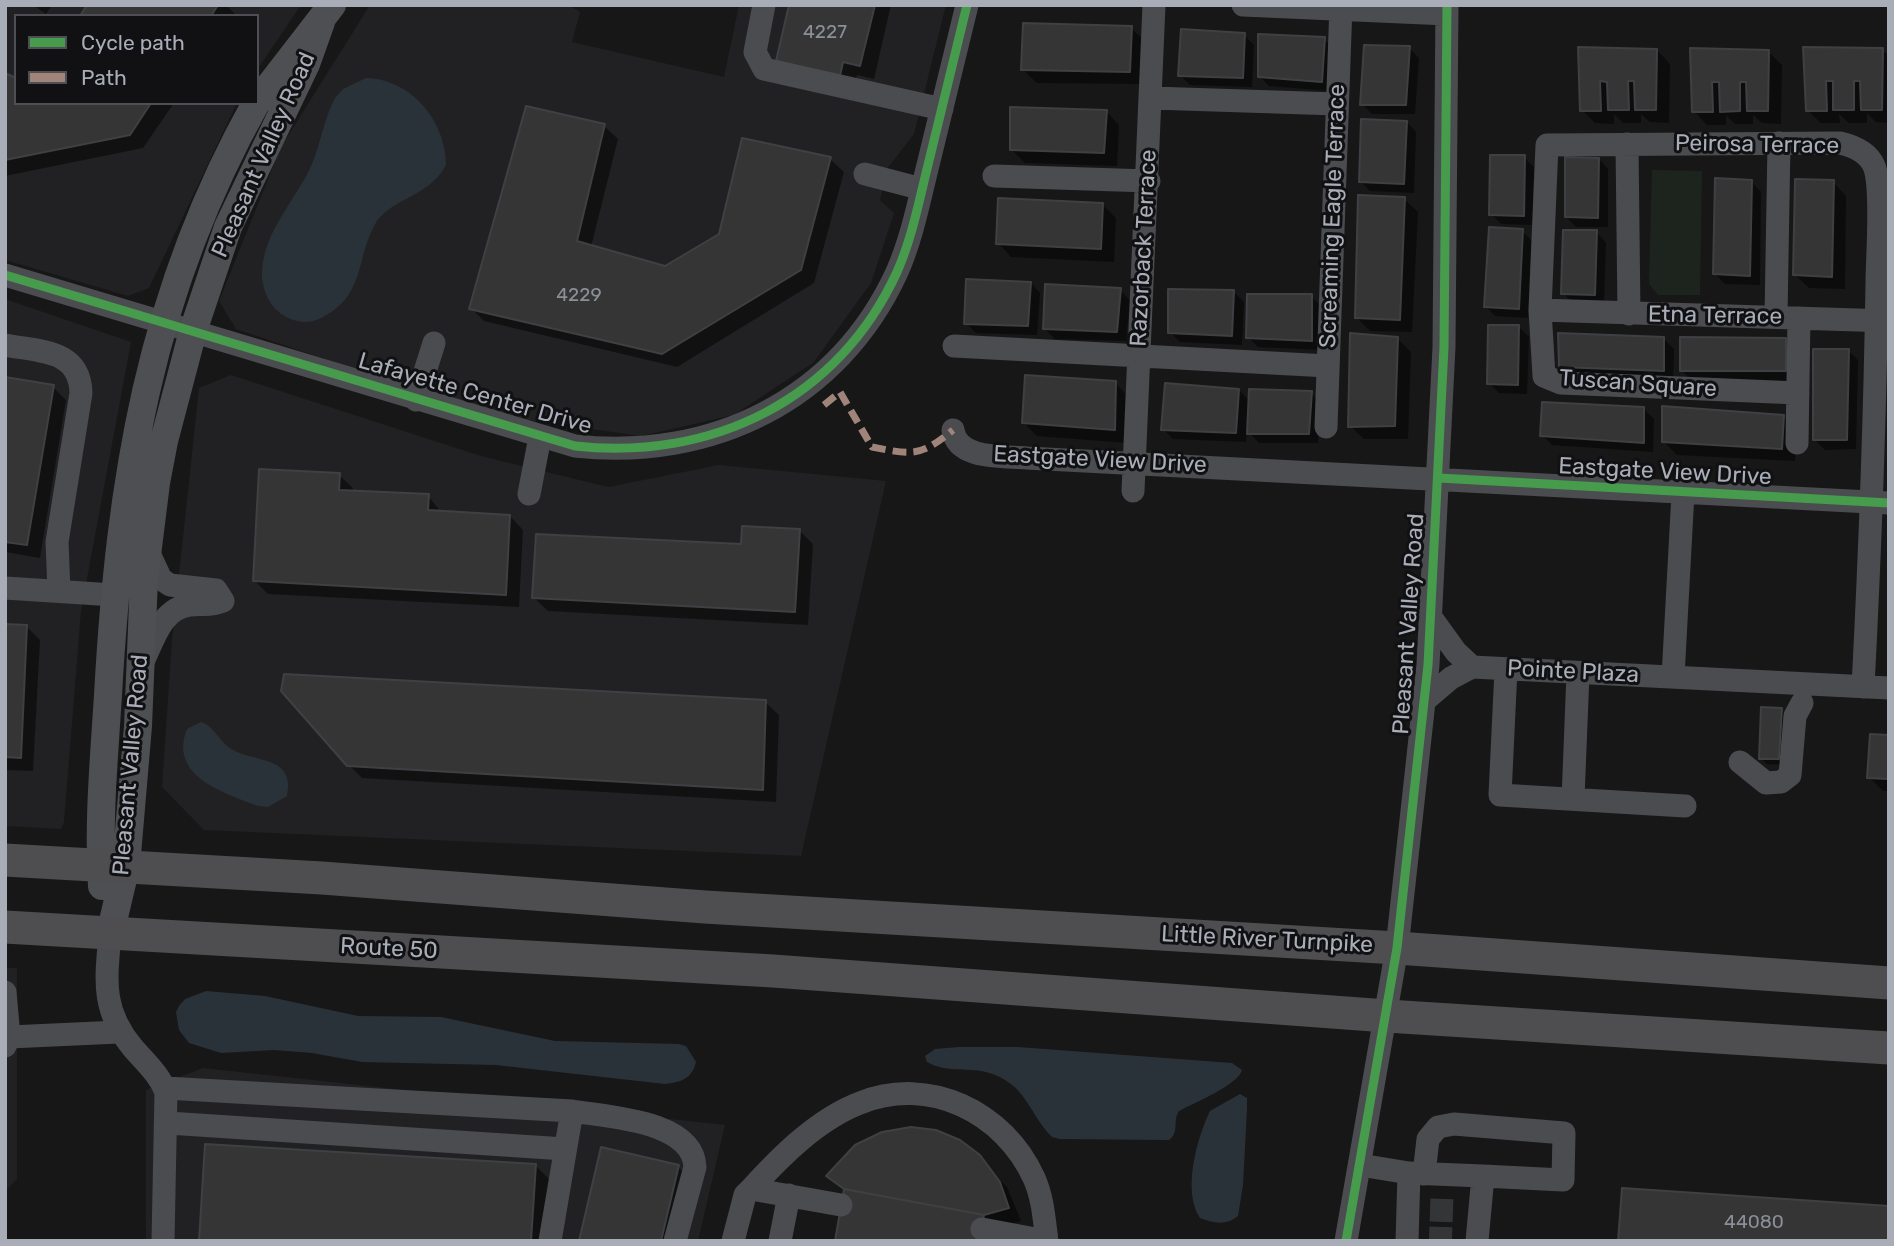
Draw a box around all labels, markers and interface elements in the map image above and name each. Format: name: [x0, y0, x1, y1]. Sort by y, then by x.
legend: [14, 14, 259, 105]
house number: 4227: [803, 22, 847, 44]
text: Cycle path: [81, 30, 185, 55]
street label: Pleasant Valley Road: [206, 48, 322, 262]
text: Path: [81, 65, 127, 90]
street label: Screaming Eagle Terrace: [1315, 83, 1351, 349]
street label: Peirosa Terrace: [1675, 130, 1839, 160]
street label: Razorback Terrace: [1125, 149, 1163, 347]
house number: 4229: [556, 285, 602, 307]
street label: Etna Terrace: [1648, 301, 1782, 331]
street label: Lafayette Center Drive: [355, 347, 595, 441]
street label: Tuscan Square: [1558, 365, 1718, 403]
street label: Eastgate View Drive: [993, 441, 1207, 479]
street label: Eastgate View Drive: [1558, 453, 1772, 491]
street label: Pleasant Valley Road: [1388, 512, 1430, 736]
street label: Pleasant Valley Road: [108, 653, 154, 877]
street label: Pointe Plaza: [1506, 655, 1640, 689]
street label: Little River Turnpike: [1160, 921, 1374, 959]
street label: Route 50: [339, 933, 439, 965]
house number: 44080: [1724, 1212, 1784, 1234]

